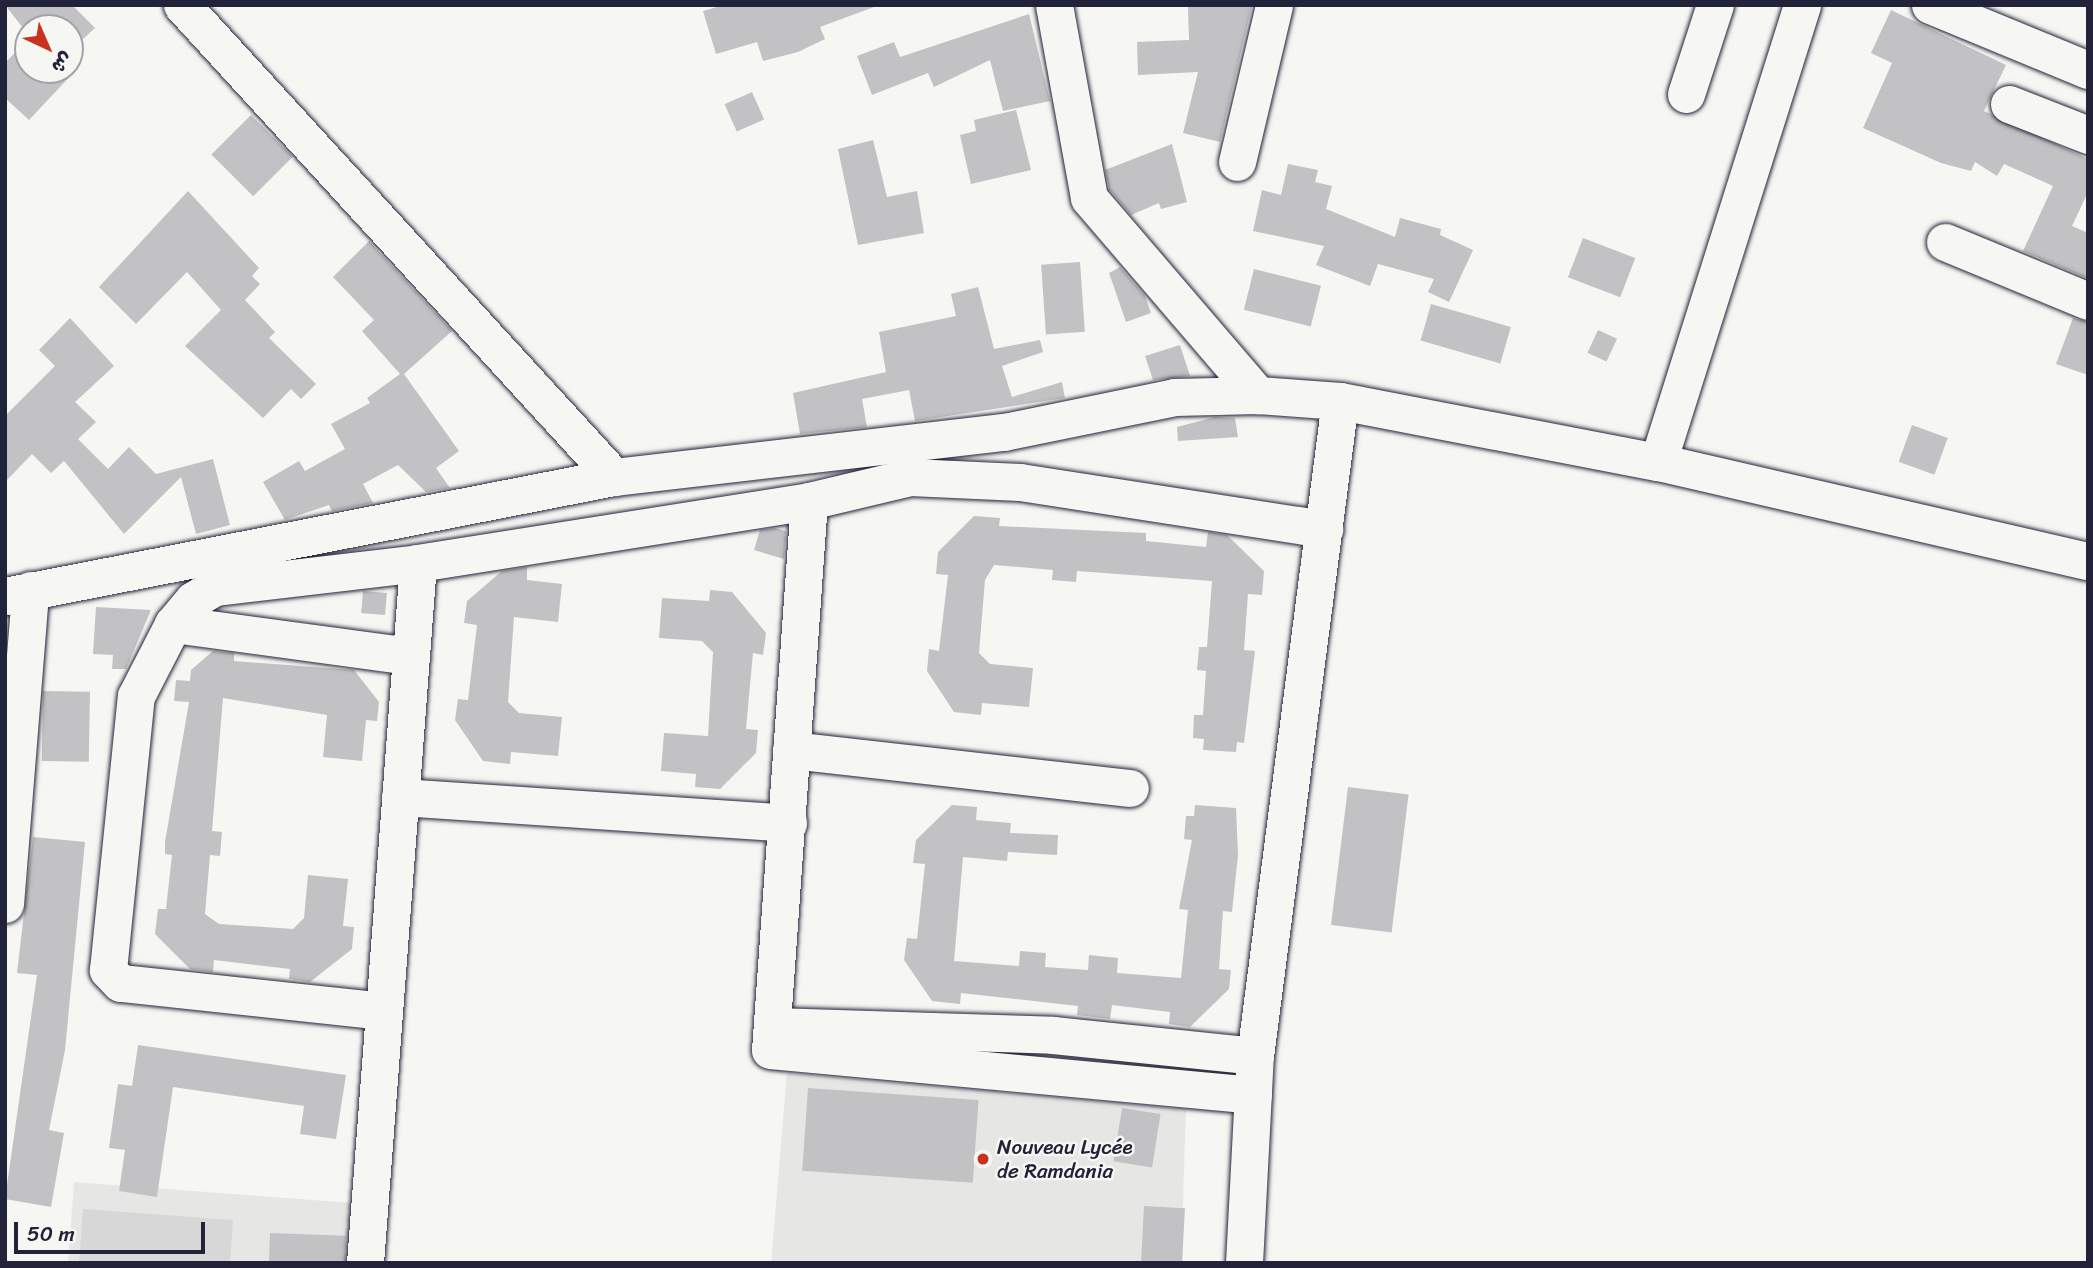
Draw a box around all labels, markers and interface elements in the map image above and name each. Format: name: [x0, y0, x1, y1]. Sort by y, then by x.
north arrow: [14, 14, 84, 84]
text: ش: [44, 44, 82, 82]
place label: Nouveau Lycée de Ramdania: [997, 1134, 1133, 1184]
marker: Nouveau Lycée de Ramdania: [975, 1151, 991, 1167]
scale bar: [18, 1208, 208, 1252]
text: 50 m: [27, 1215, 75, 1253]

